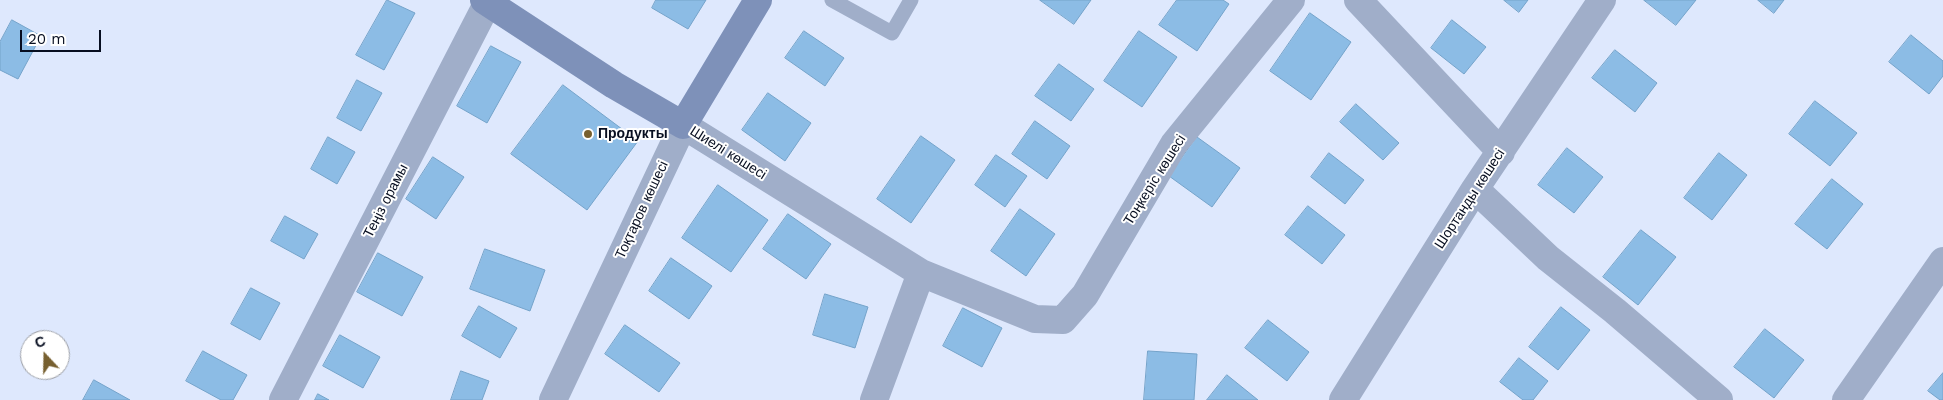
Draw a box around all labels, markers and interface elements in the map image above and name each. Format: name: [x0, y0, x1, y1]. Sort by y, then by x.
scale bar: [22, 20, 104, 52]
text: 20 m: [28, 30, 66, 48]
street label: Шиелі көшесі: [687, 123, 769, 183]
place label: Продукты: [598, 126, 668, 142]
marker: Продукты: [582, 128, 594, 140]
street label: Тоңкерiс көшесі: [1120, 132, 1190, 228]
street label: Шортанды көшесі: [1431, 146, 1509, 252]
street label: Тоқтаров көшесі: [612, 158, 672, 262]
street label: Теңіз орамы: [360, 161, 412, 241]
north arrow: [20, 330, 70, 380]
text: С: [32, 333, 48, 351]

